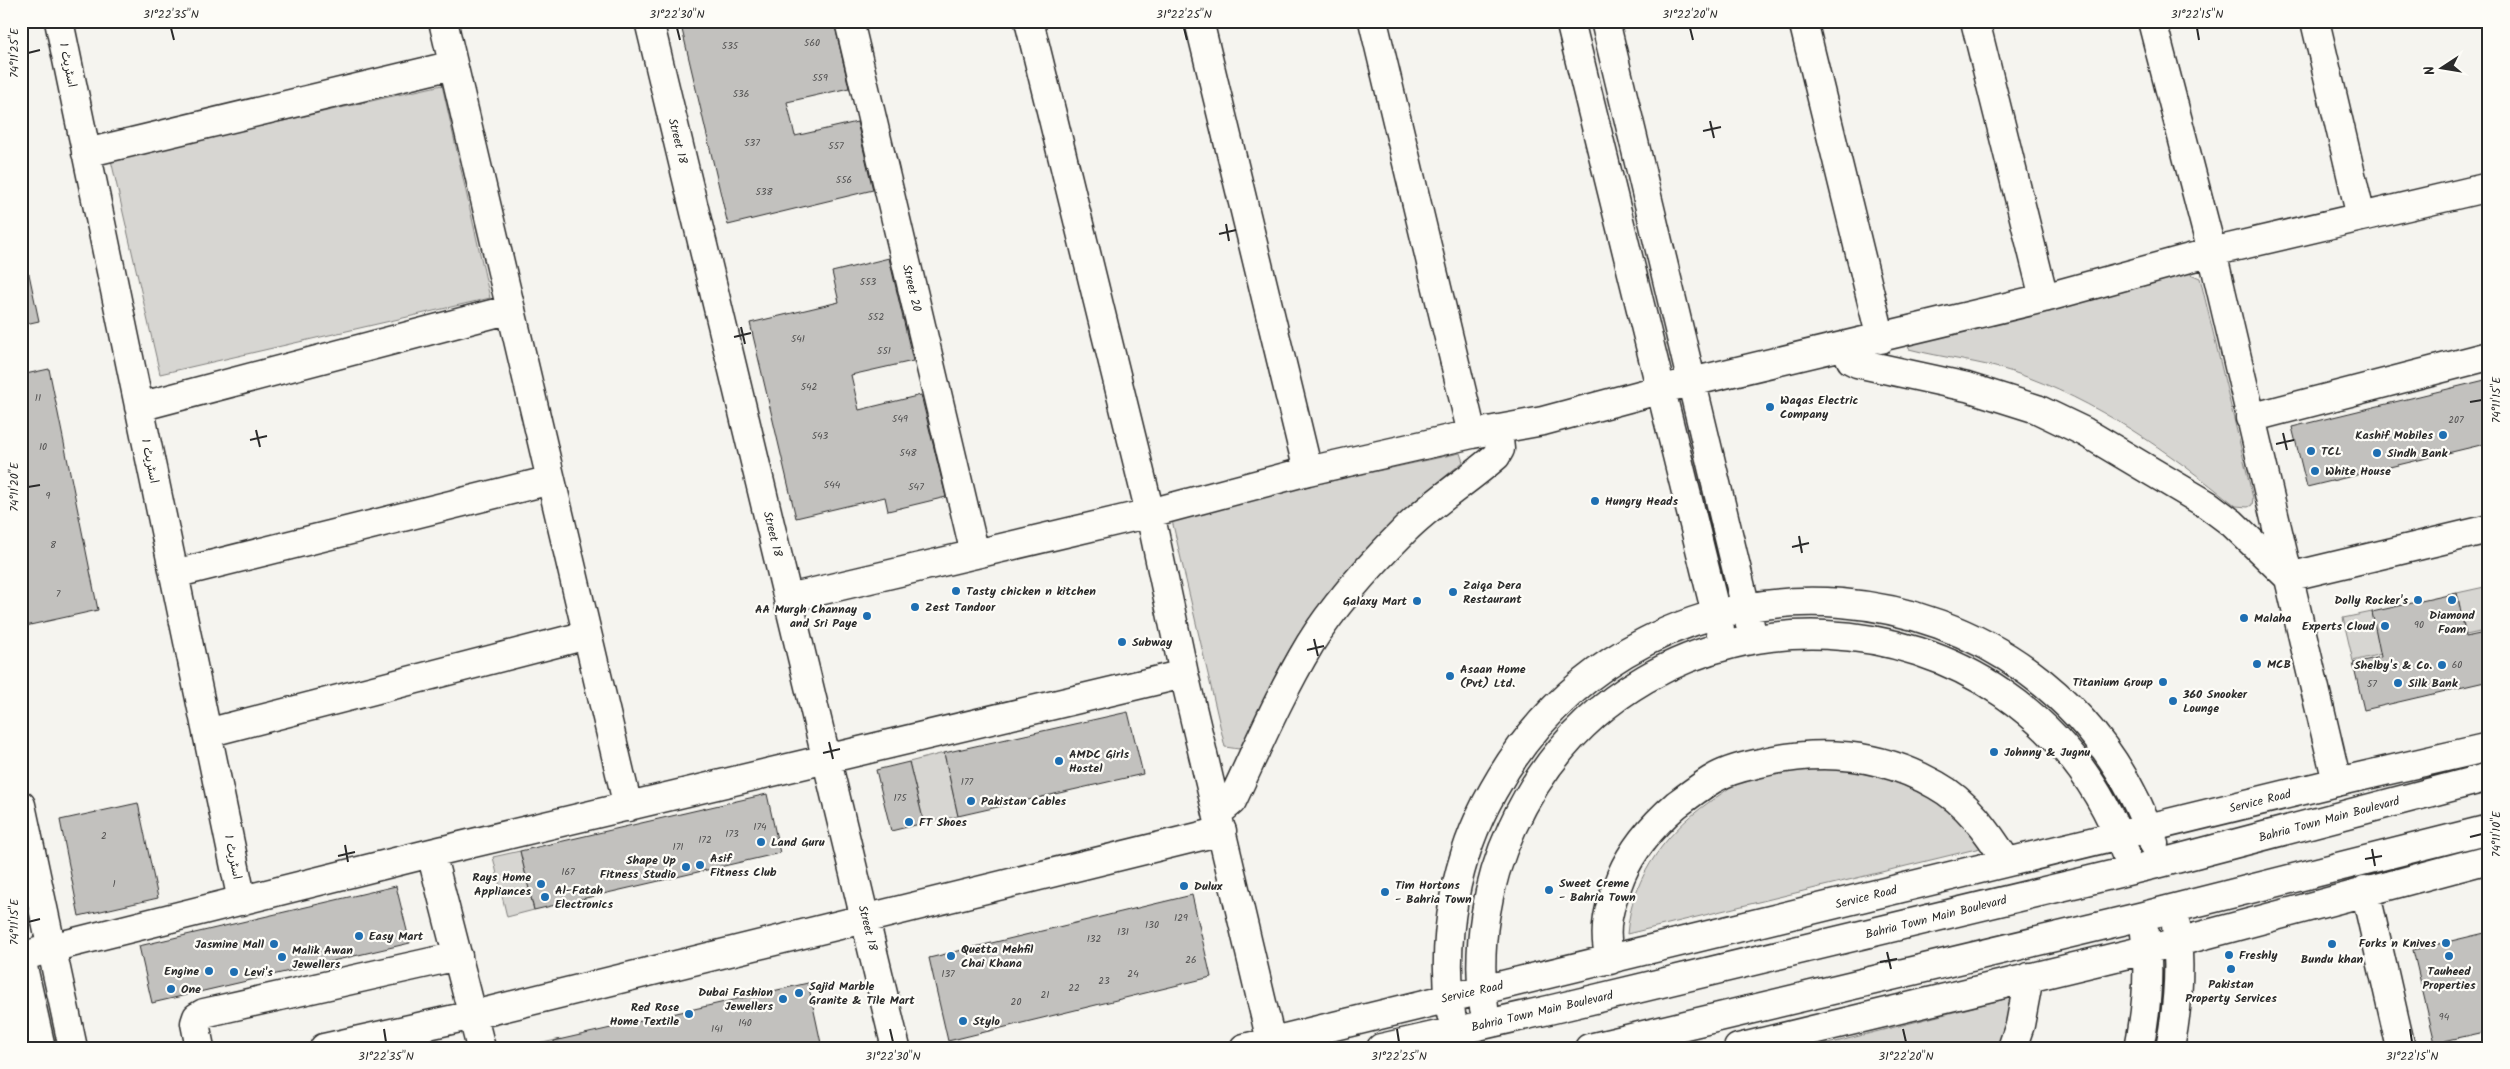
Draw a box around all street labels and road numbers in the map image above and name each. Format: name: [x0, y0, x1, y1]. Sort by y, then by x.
street label: اسٹریٹ 1: [54, 41, 82, 89]
street label: Street 18: [663, 116, 693, 167]
street label: Street 20: [897, 262, 926, 314]
street label: اسٹریٹ 1: [136, 437, 164, 485]
street label: Street 18: [758, 509, 788, 560]
street label: Service Road: [2227, 784, 2294, 818]
street label: Bahria Town Main Boulevard: [2257, 791, 2403, 847]
street label: اسٹریٹ 1: [219, 833, 247, 881]
street label: Service Road: [1833, 880, 1900, 914]
street label: Bahria Town Main Boulevard: [1863, 890, 2010, 944]
street label: Street 18: [853, 903, 883, 954]
street label: Service Road: [1439, 976, 1506, 1009]
street label: Bahria Town Main Boulevard: [1469, 986, 1616, 1037]

